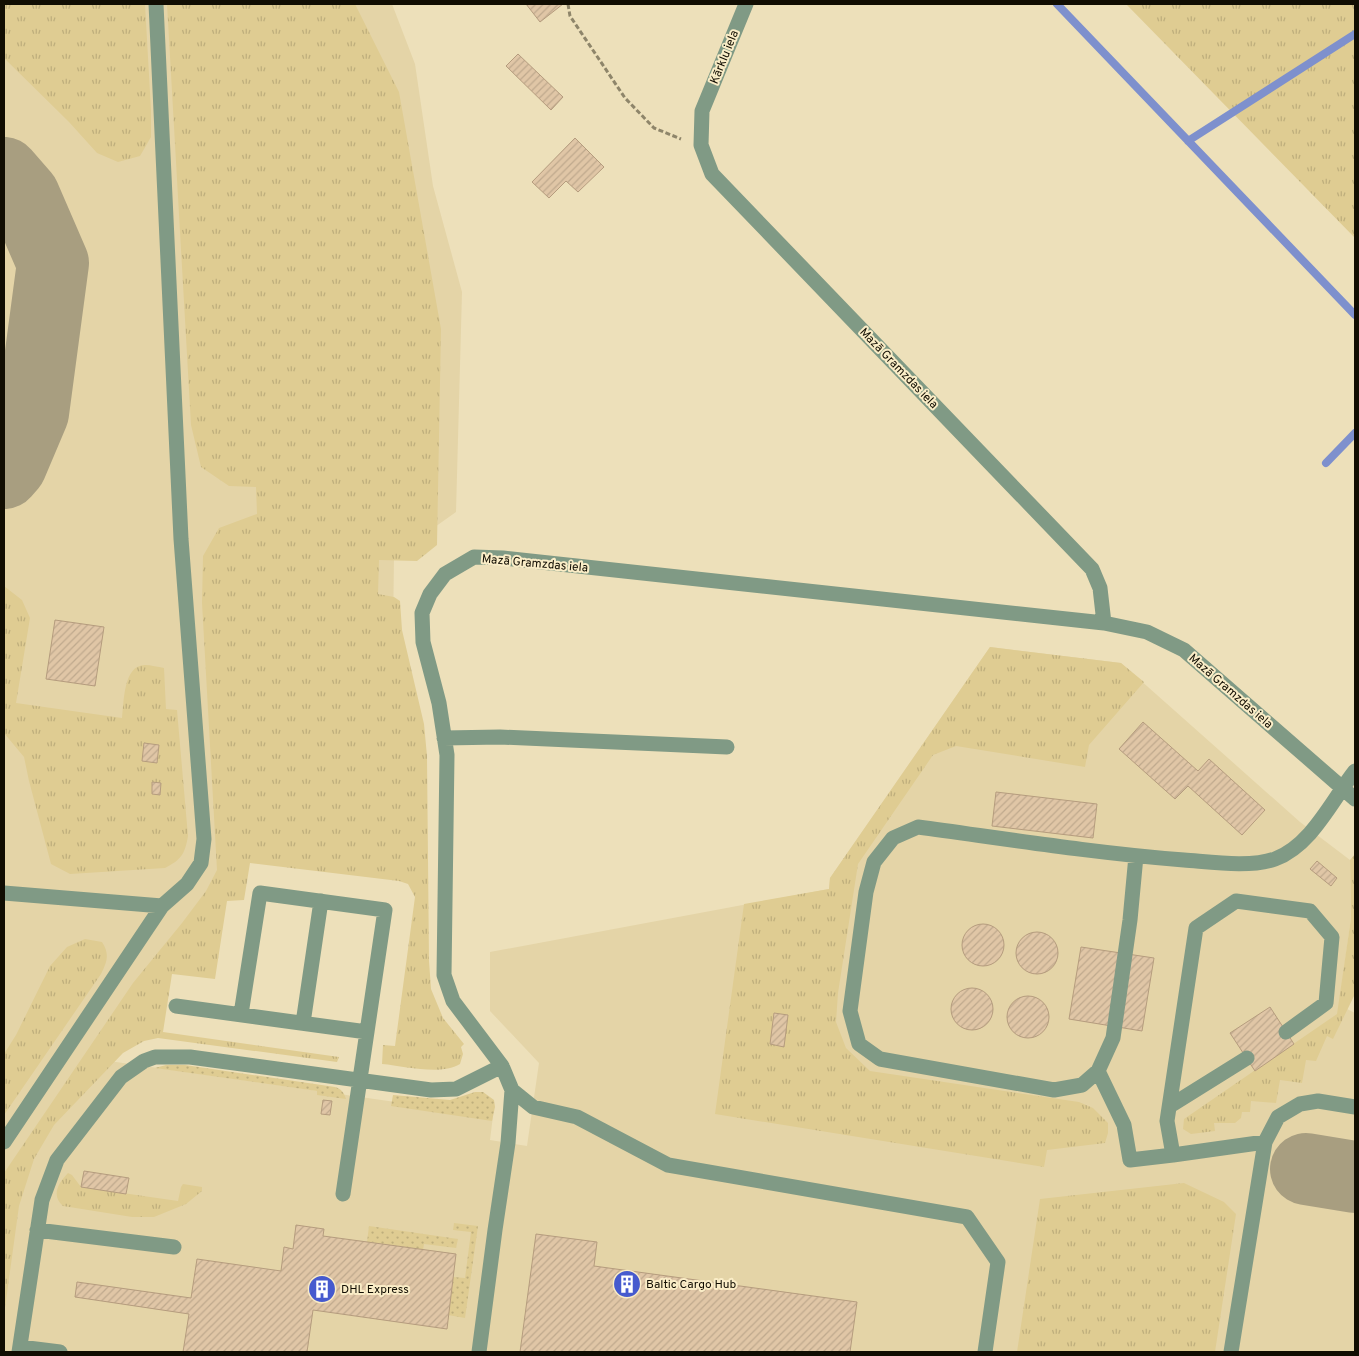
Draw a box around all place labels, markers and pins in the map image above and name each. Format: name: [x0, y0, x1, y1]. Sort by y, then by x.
building icon: Baltic Cargo Hub: [612, 1269, 642, 1299]
building icon: DHL Express: [307, 1274, 337, 1304]
place label: Baltic Cargo Hub: [646, 1277, 737, 1293]
place label: DHL Express: [341, 1282, 409, 1298]

